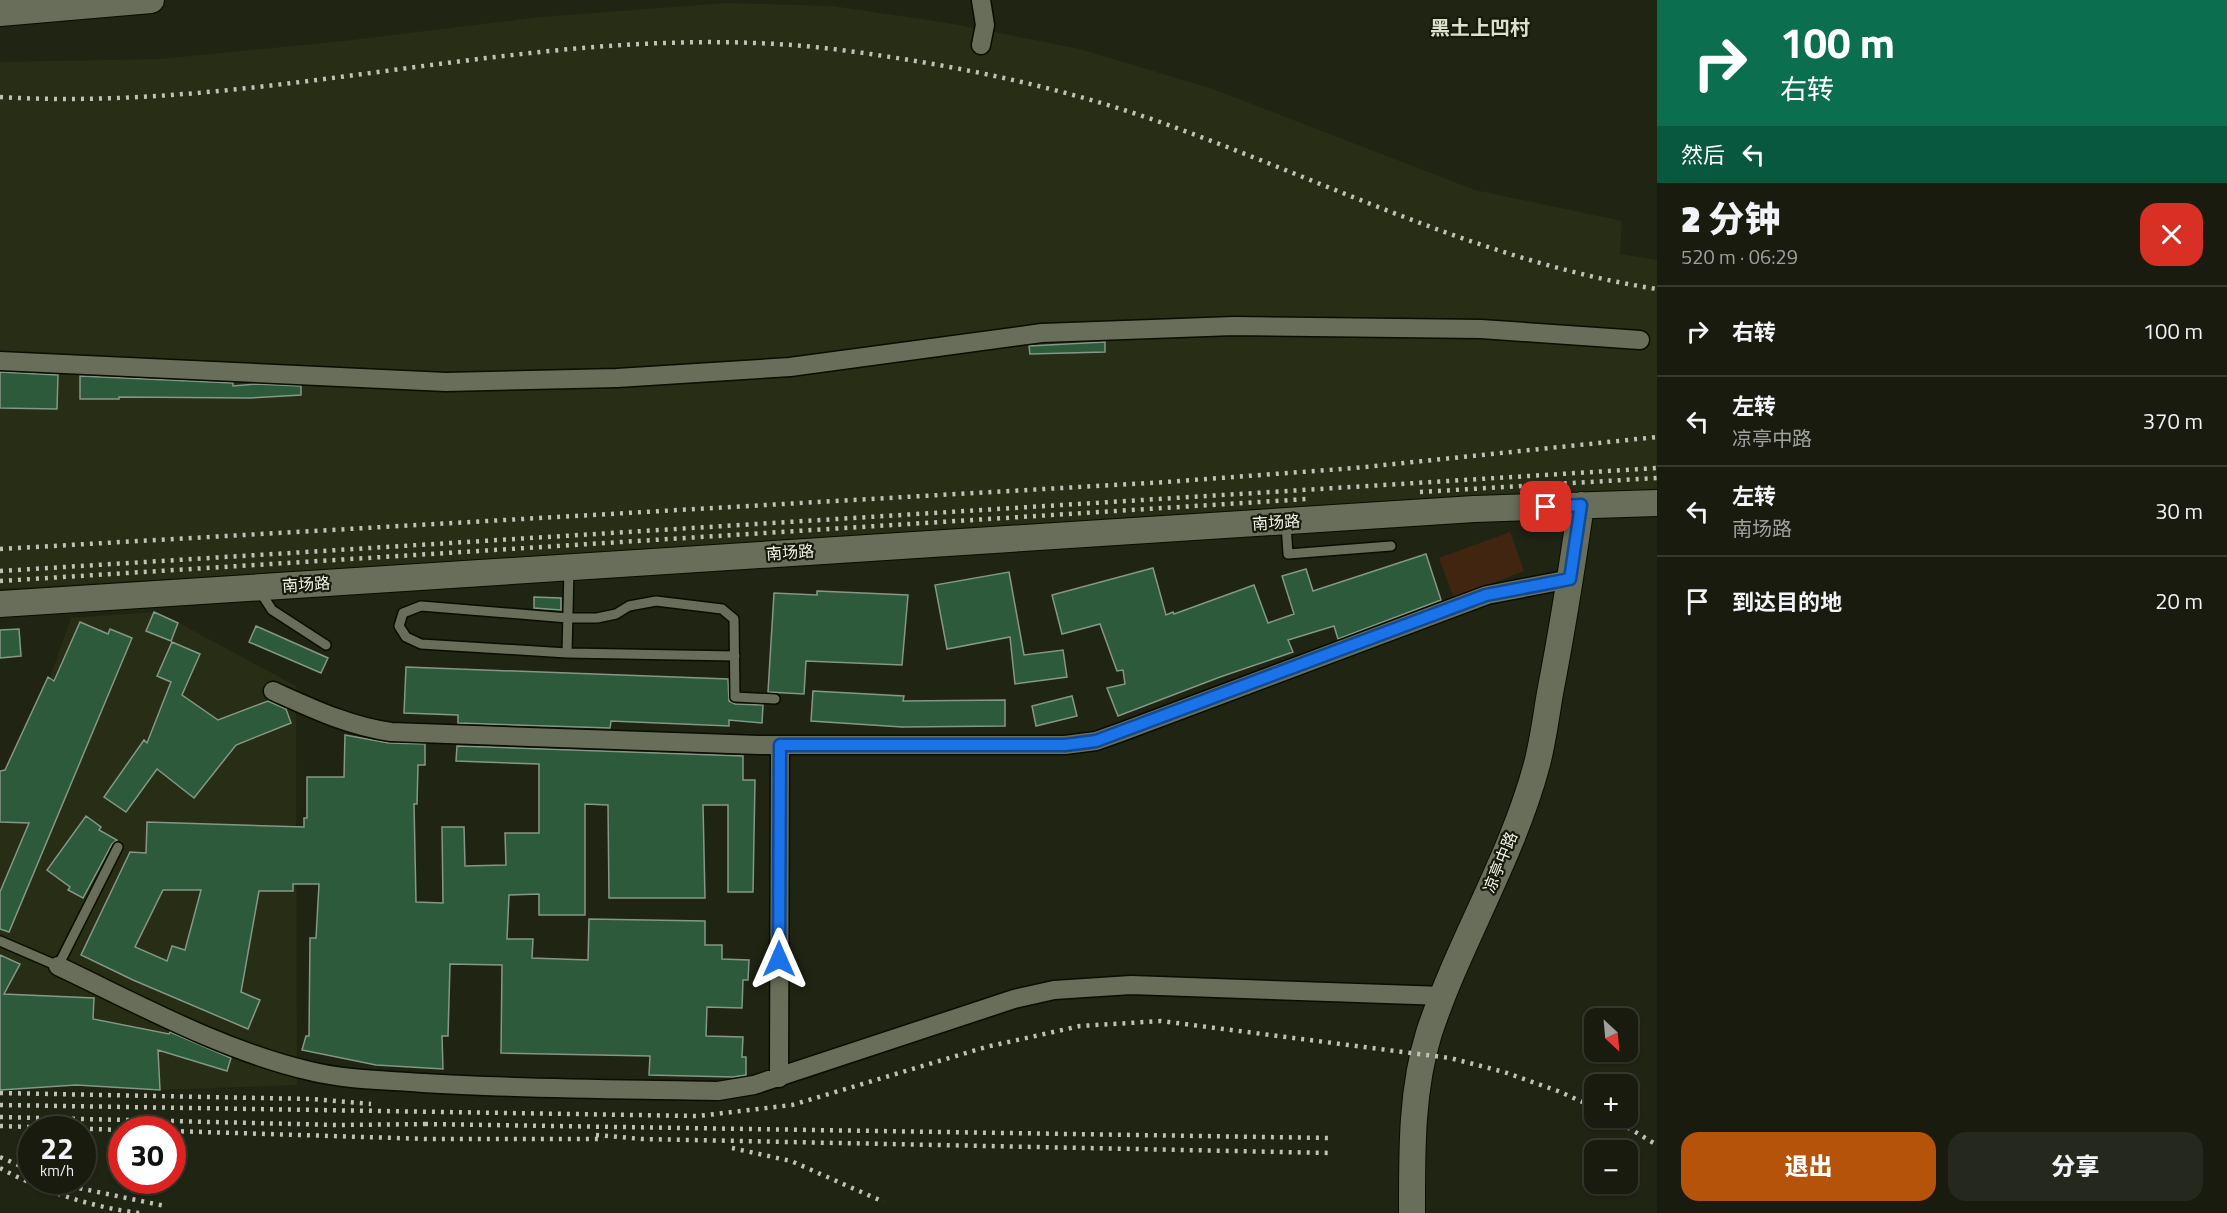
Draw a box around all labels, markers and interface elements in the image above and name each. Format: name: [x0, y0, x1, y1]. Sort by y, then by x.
text: 100 m: [1780, 10, 1895, 74]
district label: 黑土上凹村: [1430, 12, 1530, 43]
icon: right: [1681, 24, 1759, 102]
text: 右转: [1780, 68, 1834, 109]
text: 然后: [1681, 138, 1725, 172]
icon: left: [1737, 138, 1770, 171]
text: 2 分钟: [1681, 191, 1781, 246]
button: close: [2140, 203, 2203, 266]
text: 520 m · 06:29: [1681, 241, 1798, 272]
text: 100 m: [2143, 314, 2203, 348]
icon: right: [1681, 315, 1714, 348]
text: 右转: [1732, 315, 1776, 349]
text: 左转: [1732, 389, 1776, 423]
text: 370 m: [2143, 404, 2203, 438]
icon: left: [1681, 405, 1714, 438]
text: 凉亭中路: [1732, 423, 1812, 454]
text: 左转: [1732, 479, 1776, 513]
pin: [1520, 481, 1571, 532]
icon: arrive: [1529, 490, 1562, 523]
text: 30 m: [2155, 494, 2203, 528]
icon: left: [1681, 495, 1714, 528]
street label: 南场路: [1251, 508, 1301, 536]
text: 南场路: [1732, 513, 1792, 544]
street label: 南场路: [765, 538, 815, 566]
street label: 南场路: [281, 570, 331, 598]
text: 20 m: [2155, 584, 2203, 618]
icon: arrive: [1681, 585, 1714, 618]
text: 到达目的地: [1732, 585, 1842, 619]
street label: 凉亭中路: [1477, 828, 1523, 896]
position arrow: [747, 927, 811, 991]
north arrow: [1584, 1008, 1638, 1062]
map controls: [1584, 1008, 1638, 1194]
button: +: [1584, 1074, 1638, 1128]
speed limit sign: 30: [108, 1116, 186, 1194]
text: 22: [40, 1125, 74, 1171]
button: 退出: [1681, 1132, 1936, 1201]
button: 分享: [1948, 1132, 2203, 1201]
button: −: [1584, 1140, 1638, 1194]
text: km/h: [40, 1159, 74, 1182]

